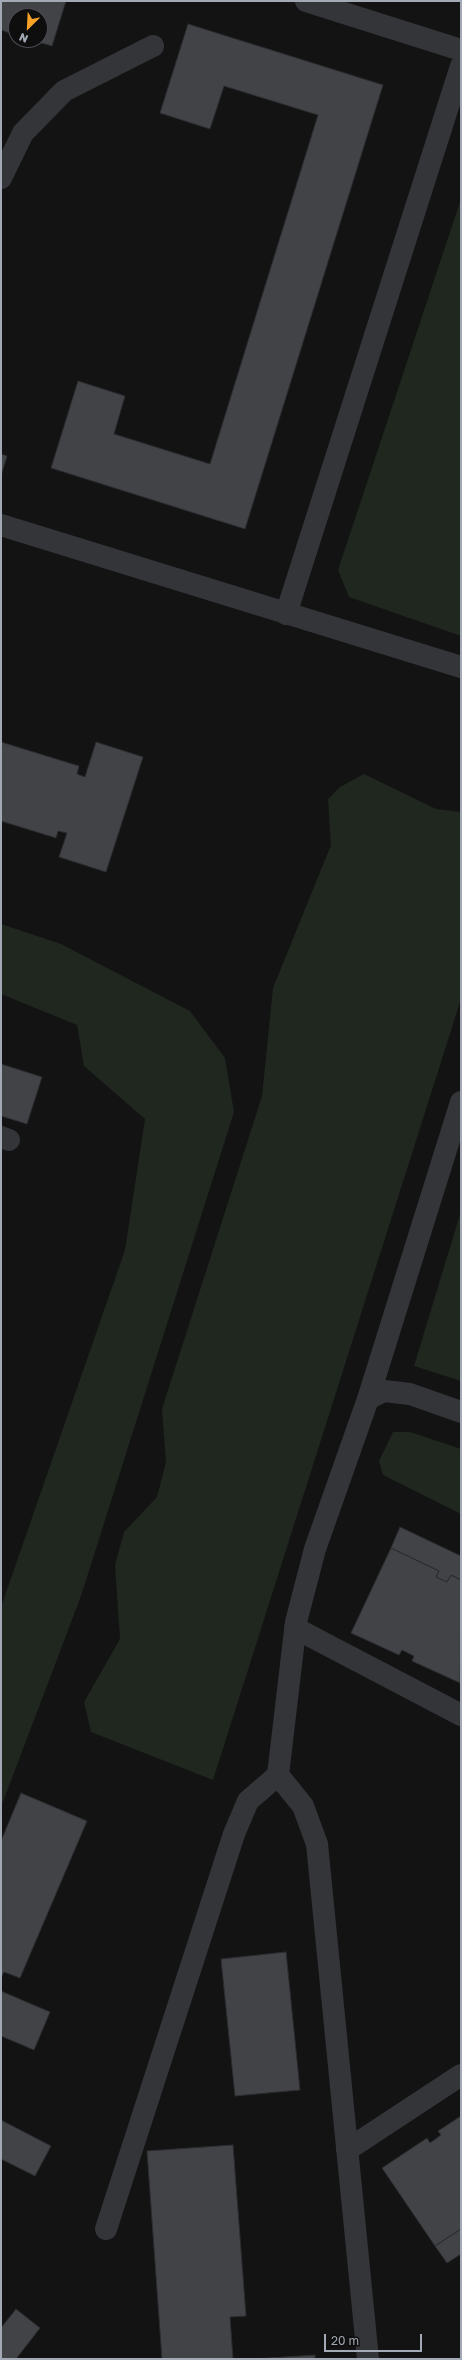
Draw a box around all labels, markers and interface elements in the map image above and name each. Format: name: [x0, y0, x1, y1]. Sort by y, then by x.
north arrow: [8, 8, 48, 48]
text: N: [17, 31, 30, 46]
scale bar: [326, 2326, 424, 2352]
text: 20 m: [331, 2333, 359, 2348]

